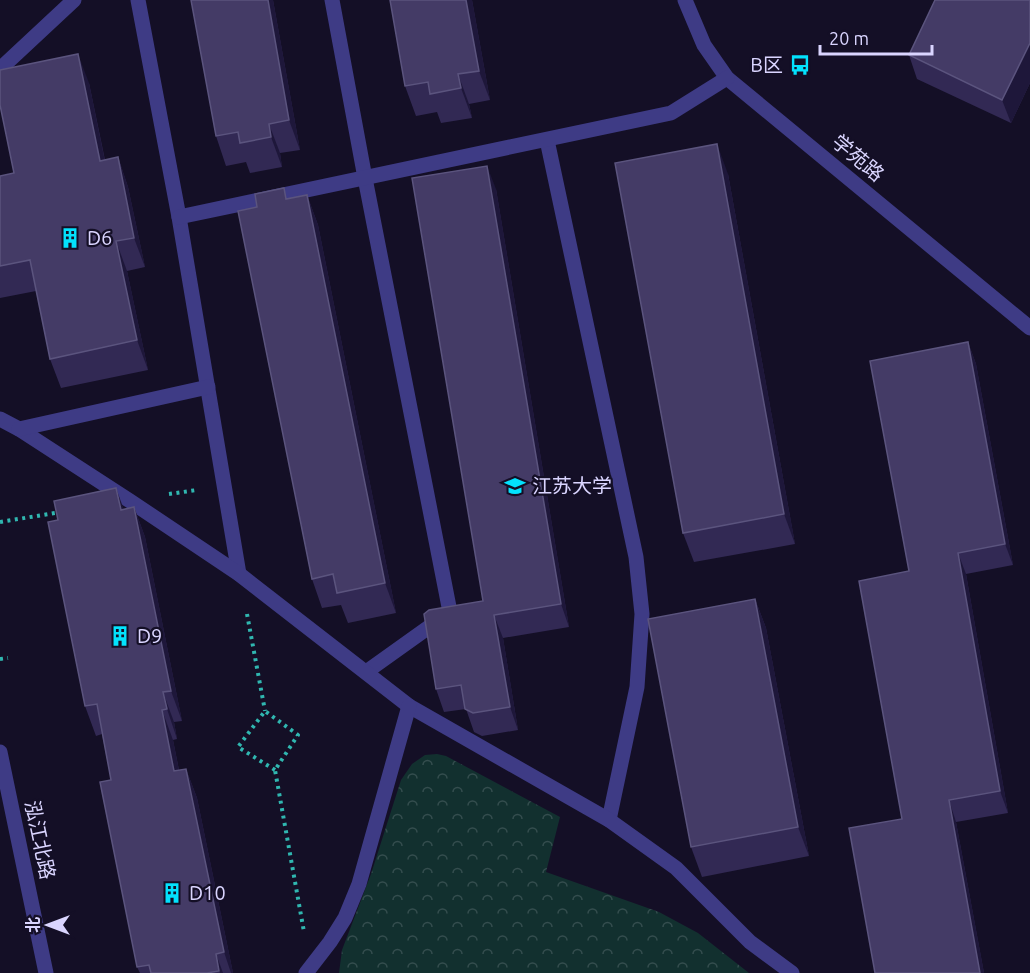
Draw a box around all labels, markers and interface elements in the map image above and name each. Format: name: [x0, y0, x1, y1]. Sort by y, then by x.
scale bar: [820, 18, 932, 56]
text: 20 m: [829, 28, 869, 48]
place label: B区: [750, 53, 783, 76]
bus stop icon: B区: [788, 53, 812, 77]
street label: 学苑路: [828, 130, 889, 186]
building icon: D6: [58, 226, 82, 250]
place label: D6: [87, 226, 112, 249]
school or university icon: 江苏大学: [503, 474, 527, 498]
place label: 江苏大学: [532, 474, 612, 497]
building icon: D9: [108, 624, 132, 648]
place label: D9: [137, 624, 162, 647]
street label: 泓江北路: [21, 798, 60, 881]
building icon: D10: [160, 881, 184, 905]
place label: D10: [189, 881, 226, 904]
north arrow: [18, 895, 78, 955]
text: 北: [24, 917, 42, 933]

